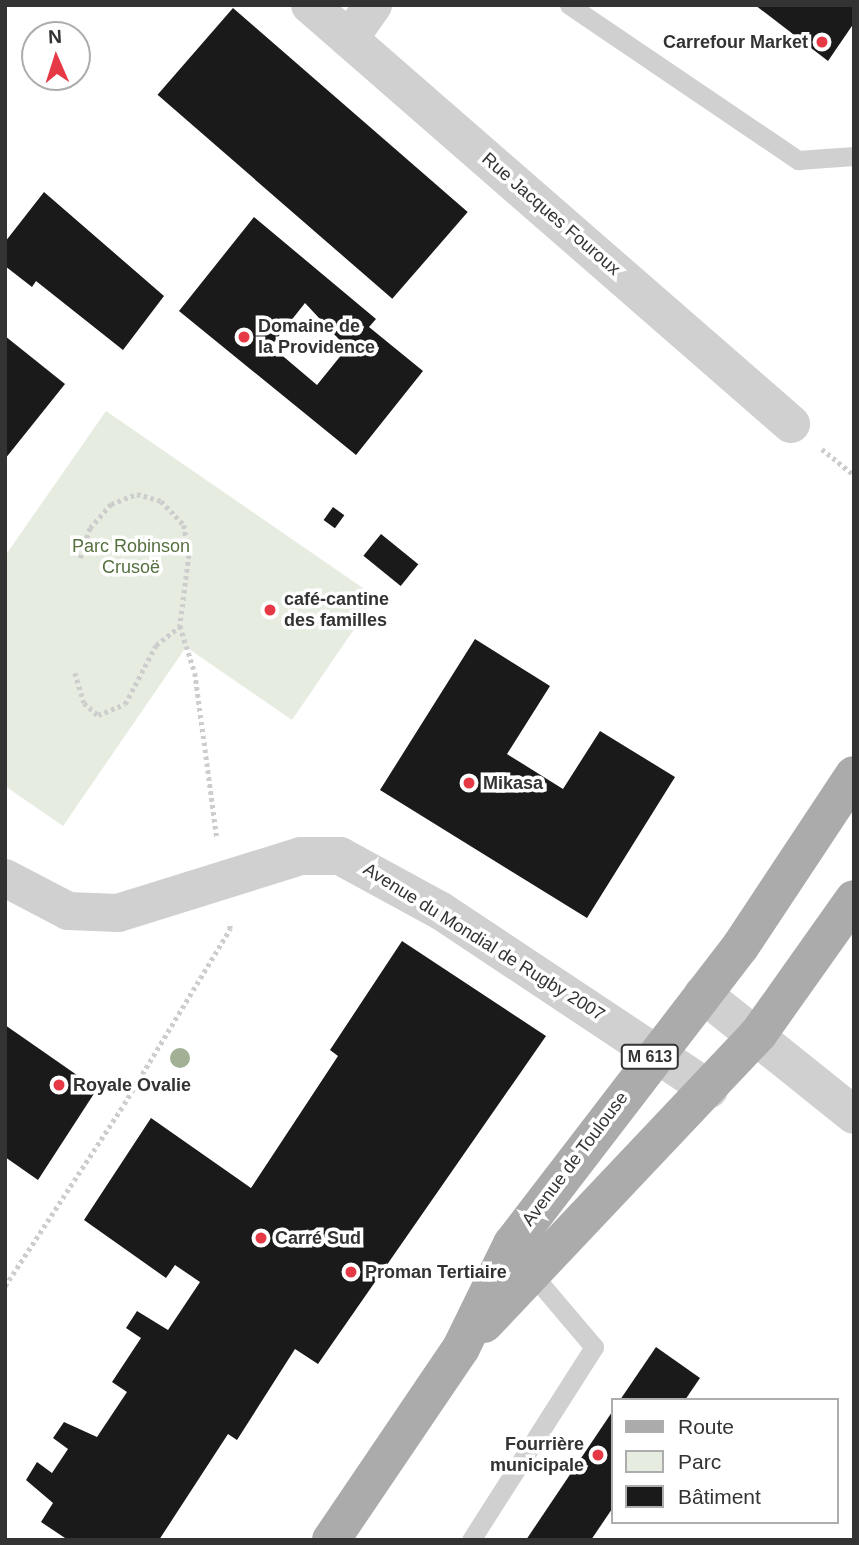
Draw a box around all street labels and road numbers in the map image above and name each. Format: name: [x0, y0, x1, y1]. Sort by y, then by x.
street label: Rue Jacques Fouroux: [477, 148, 625, 280]
street label: Avenue du Mondial de Rugby 2007: [359, 858, 609, 1026]
road number: M 613: [620, 1044, 680, 1070]
street label: Avenue de Toulouse: [517, 1087, 633, 1231]

